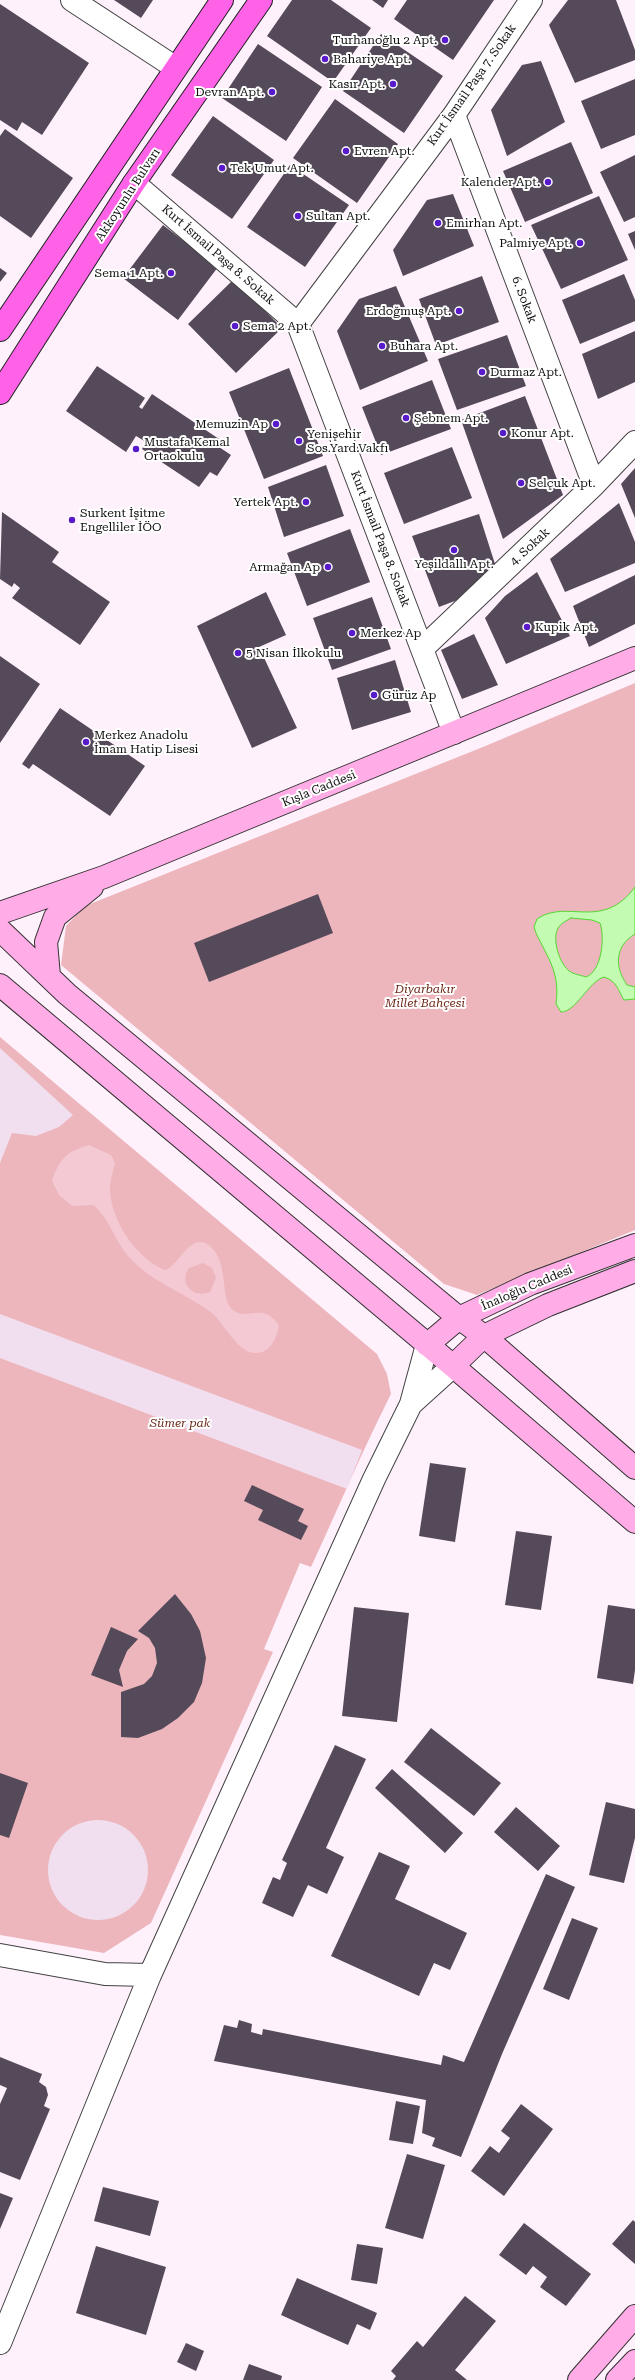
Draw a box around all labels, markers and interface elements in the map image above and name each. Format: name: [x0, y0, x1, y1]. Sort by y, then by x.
street label: Kurt İsmail Paşa 7. Sokak: [425, 22, 519, 148]
place label: Turhanoğlu 2 Apt.: [333, 33, 437, 47]
marker: Turhanoğlu 2 Apt.: [440, 35, 450, 45]
place label: Bahariye Apt.: [333, 52, 411, 66]
marker: Bahariye Apt.: [320, 54, 330, 64]
place label: Kasır Apt.: [328, 77, 385, 91]
marker: Kasır Apt.: [388, 79, 398, 89]
place label: Devran Apt.: [195, 85, 264, 99]
marker: Devran Apt.: [267, 87, 277, 97]
place label: Evren Apt.: [354, 144, 415, 158]
street label: Akkoyunlu Bulvarı: [93, 146, 163, 244]
marker: Evren Apt.: [341, 146, 351, 156]
place label: Tek Umut Apt.: [230, 161, 314, 175]
marker: Tek Umut Apt.: [217, 163, 227, 173]
place label: Kalender Apt.: [461, 175, 540, 189]
marker: Kalender Apt.: [543, 177, 553, 187]
street label: Kurt İsmail Paşa 8. Sokak: [159, 202, 277, 308]
place label: Sultan Apt.: [306, 209, 370, 223]
marker: Sultan Apt.: [293, 211, 303, 221]
place label: Emirhan Apt.: [446, 216, 522, 230]
marker: Emirhan Apt.: [433, 218, 443, 228]
place label: Palmiye Apt.: [499, 236, 572, 250]
marker: Palmiye Apt.: [575, 238, 585, 248]
place label: Sema 1 Apt.: [95, 266, 163, 280]
marker: Sema 1 Apt.: [166, 268, 176, 278]
street label: 6. Sokak: [508, 274, 540, 326]
place label: Erdoğmuş Apt.: [366, 304, 451, 318]
marker: Erdoğmuş Apt.: [454, 306, 464, 316]
place label: Sema 2 Apt.: [243, 319, 311, 333]
marker: Sema 2 Apt.: [230, 321, 240, 331]
place label: Buhara Apt.: [390, 339, 458, 353]
marker: Buhara Apt.: [377, 341, 387, 351]
place label: Durmaz Apt.: [490, 365, 562, 379]
marker: Durmaz Apt.: [477, 367, 487, 377]
place label: Şebnem Apt.: [414, 411, 488, 425]
marker: Şebnem Apt.: [401, 413, 411, 423]
place label: Memuzin Ap: [195, 417, 268, 431]
marker: Memuzin Ap: [271, 419, 281, 429]
place label: Konur Apt.: [511, 426, 574, 440]
place label: Yenişehir Sos.Yard.Vakfı: [307, 427, 388, 455]
marker: Konur Apt.: [498, 428, 508, 438]
place label: Mustafa Kemal Ortaokulu: [144, 435, 230, 463]
marker: Yenişehir Sos.Yard.Vakfı: [294, 436, 304, 446]
marker: Mustafa Kemal Ortaokulu: [131, 444, 141, 454]
street label: Kurt İsmail Paşa 8. Sokak: [347, 469, 413, 609]
place label: Selçuk Apt.: [529, 476, 596, 490]
marker: Selçuk Apt.: [516, 478, 526, 488]
place label: Yertek Apt.: [234, 495, 298, 509]
marker: Yertek Apt.: [301, 497, 311, 507]
place label: Surkent İşitme Engelliler İÖO: [80, 506, 165, 534]
marker: Surkent İşitme Engelliler İÖO: [67, 515, 77, 525]
street label: 4. Sokak: [507, 525, 553, 569]
marker: Yeşildallı Apt.: [449, 545, 459, 555]
place label: Yeşildallı Apt.: [414, 557, 494, 571]
place label: Armağan Ap: [249, 560, 320, 574]
marker: Armağan Ap: [323, 562, 333, 572]
place label: Kupik Apt.: [535, 620, 597, 634]
marker: Kupik Apt.: [522, 622, 532, 632]
place label: Merkez Ap: [360, 626, 421, 640]
marker: Merkez Ap: [347, 628, 357, 638]
place label: 5 Nisan İlkokulu: [246, 646, 341, 660]
marker: 5 Nisan İlkokulu: [233, 648, 243, 658]
place label: Gürüz Ap: [382, 688, 436, 702]
marker: Gürüz Ap: [369, 690, 379, 700]
place label: Merkez Anadolu İmam Hatip Lisesi: [94, 728, 198, 756]
marker: Merkez Anadolu İmam Hatip Lisesi: [81, 737, 91, 747]
street label: Kışla Caddesi: [280, 768, 358, 810]
park label: Diyarbakır Millet Bahçesi: [385, 982, 465, 1010]
street label: İnaloğlu Caddesi: [479, 1262, 575, 1314]
park label: Sümer pak: [150, 1416, 210, 1430]

